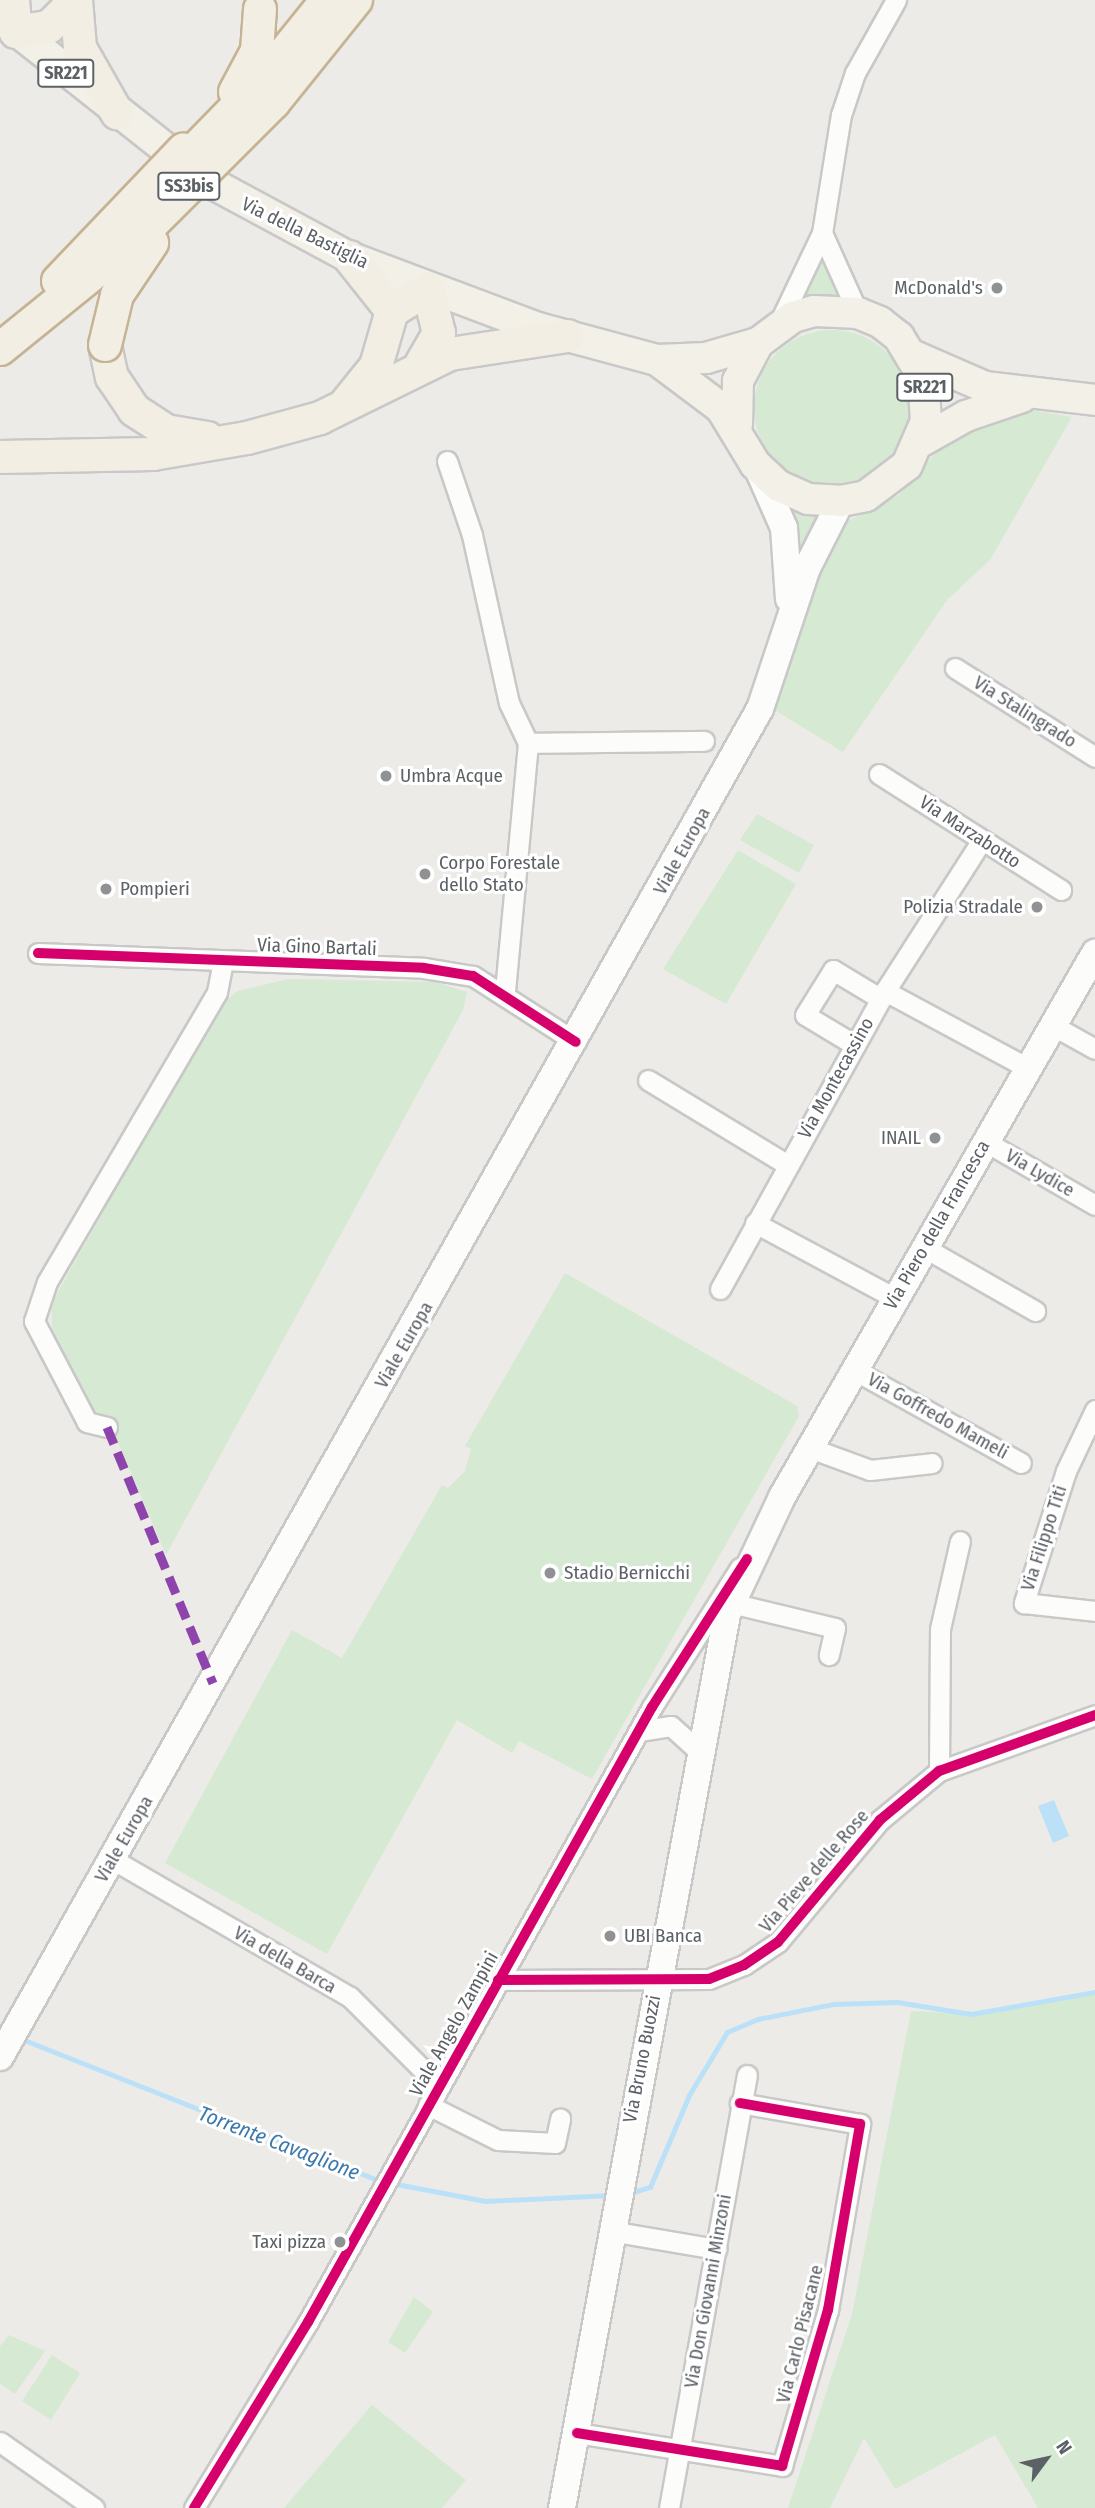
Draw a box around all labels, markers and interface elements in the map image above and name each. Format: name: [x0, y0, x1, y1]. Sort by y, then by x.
road number: SR221: [36, 58, 96, 88]
road number: SS3bis: [156, 172, 222, 201]
street label: Via della Bastiglia: [238, 192, 372, 274]
place label: McDonald's: [894, 277, 983, 299]
marker: McDonald's: [989, 280, 1005, 296]
road number: SR221: [895, 372, 955, 402]
street label: Via Stalingrado: [969, 671, 1081, 753]
place label: Umbra Acque: [400, 765, 503, 787]
marker: Umbra Acque: [378, 768, 394, 784]
street label: Via Marzabotto: [915, 791, 1025, 873]
street label: Viale Europa: [649, 803, 715, 899]
place label: Corpo Forestale dello Stato: [439, 852, 560, 896]
marker: Corpo Forestale dello Stato: [417, 866, 433, 882]
place label: Pompieri: [120, 878, 190, 900]
marker: Pompieri: [98, 881, 114, 897]
place label: Polizia Stradale: [903, 896, 1023, 918]
marker: Polizia Stradale: [1029, 899, 1045, 915]
street label: Via Gino Bartali: [257, 934, 377, 960]
street label: Via Montecassino: [793, 1013, 879, 1143]
place label: INAIL: [881, 1127, 921, 1149]
marker: INAIL: [927, 1130, 943, 1146]
street label: Via Piero della Francesca: [879, 1136, 995, 1314]
street label: Via Lydice: [1001, 1144, 1079, 1202]
street label: Viale Europa: [370, 1298, 438, 1392]
street label: Via Goffredo Mameli: [864, 1368, 1012, 1464]
street label: Via Filippo Titi: [1016, 1482, 1072, 1594]
place label: Stadio Bernicchi: [564, 1562, 690, 1584]
marker: Stadio Bernicchi: [542, 1565, 558, 1581]
street label: Viale Europa: [90, 1792, 158, 1886]
street label: Via Pieve delle Rose: [754, 1805, 874, 1937]
street label: Via della Barca: [230, 1921, 340, 1999]
place label: UBI Banca: [624, 1925, 702, 1947]
marker: UBI Banca: [602, 1928, 618, 1944]
street label: Viale Angelo Zampini: [405, 1948, 503, 2100]
street label: Via Bruno Buozzi: [618, 1993, 666, 2125]
water label: Torrente Cavaglione: [195, 2101, 363, 2185]
street label: Via Don Giovanni Minzoni: [680, 2192, 736, 2390]
place label: Taxi pizza: [252, 2231, 326, 2253]
marker: Taxi pizza: [332, 2234, 348, 2250]
street label: Via Carlo Pisacane: [772, 2263, 828, 2405]
north arrow: [1011, 2424, 1081, 2494]
text: N: [1051, 2436, 1077, 2458]

